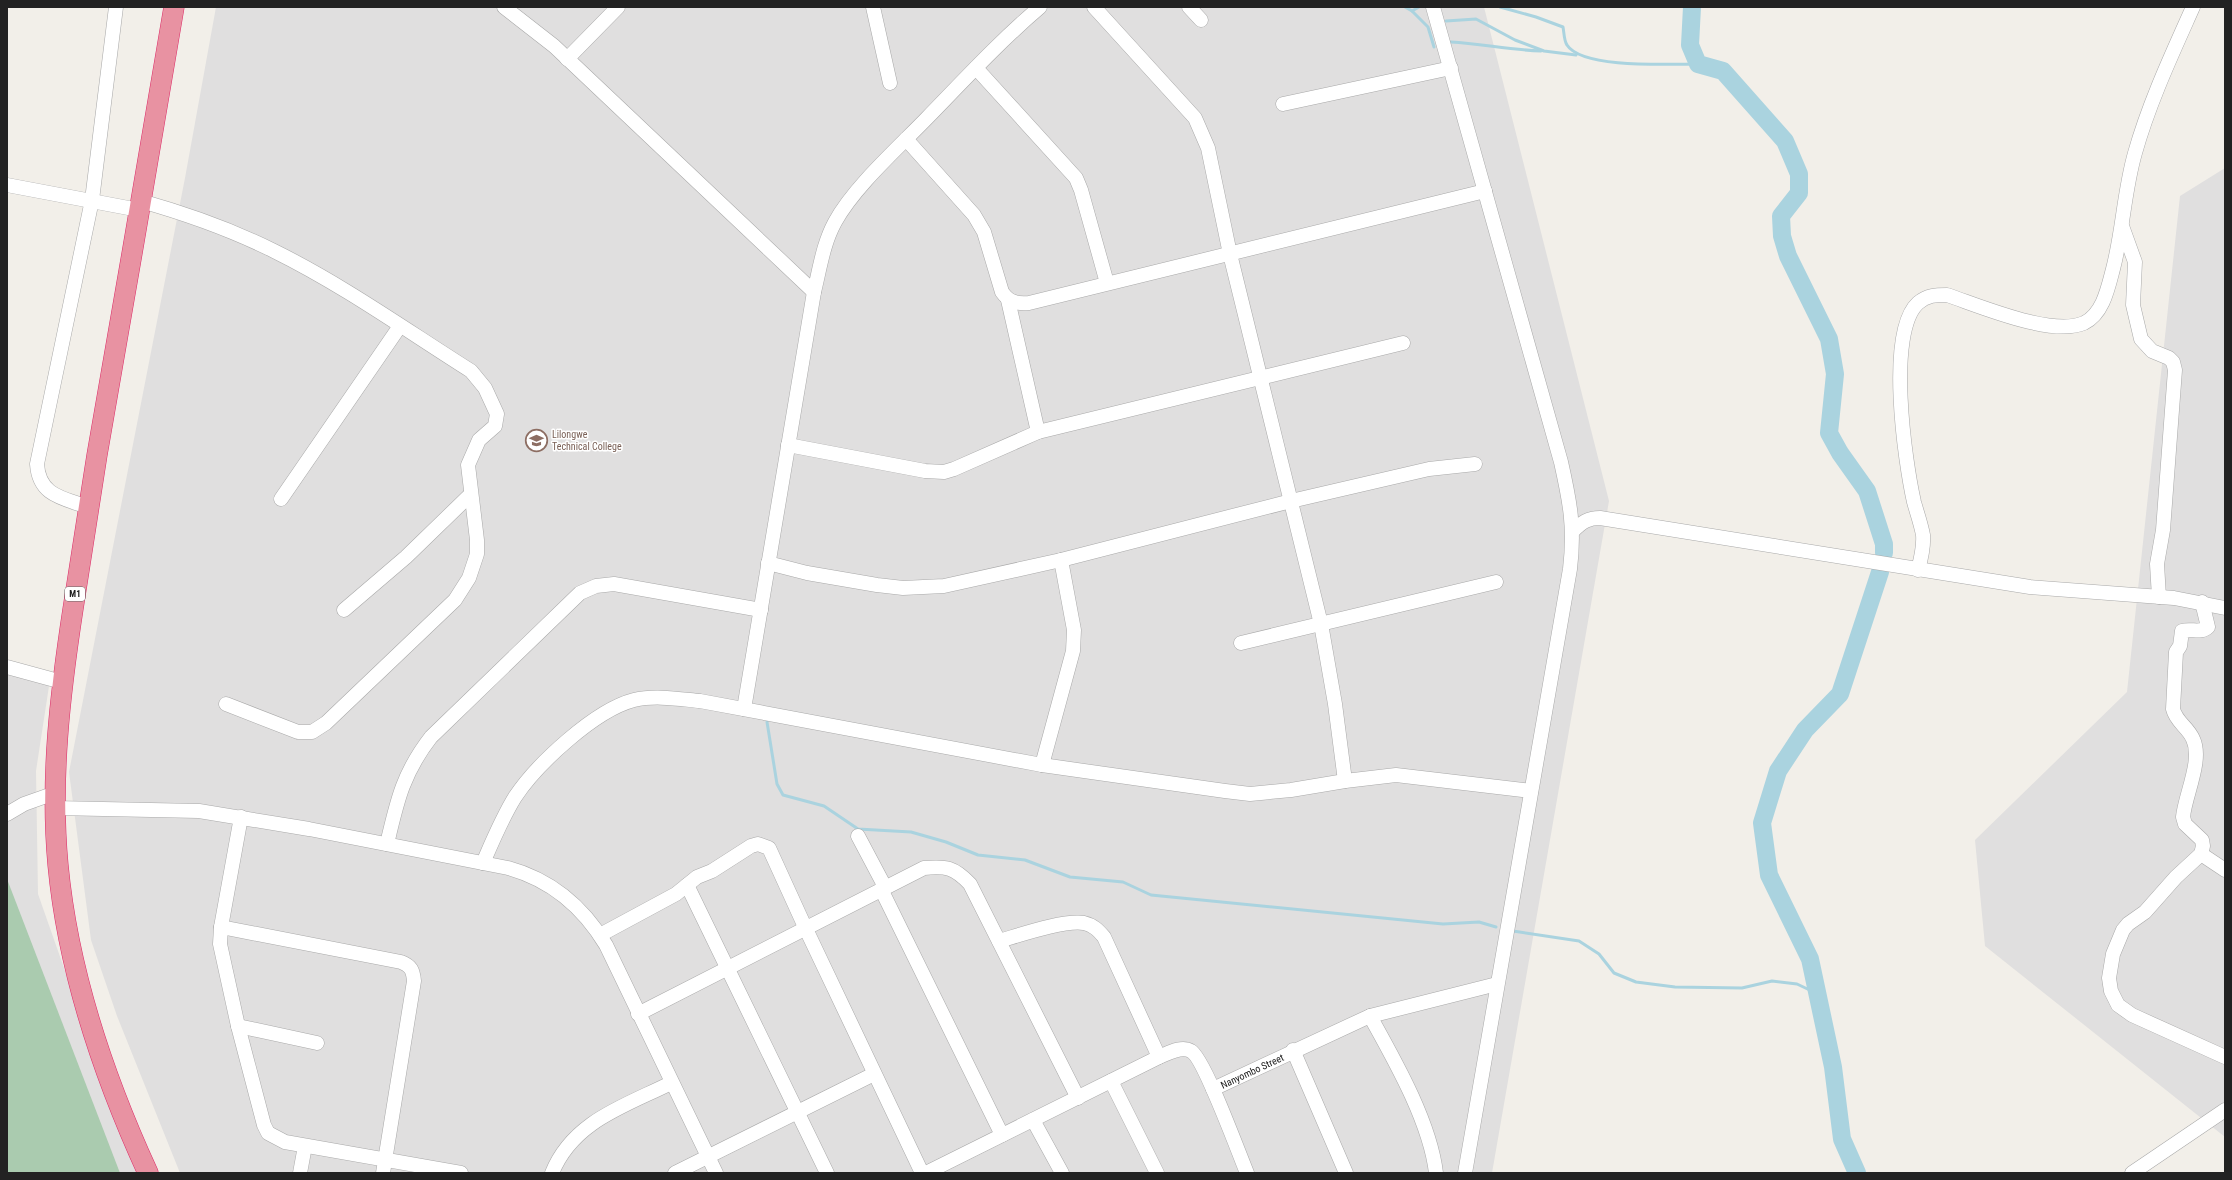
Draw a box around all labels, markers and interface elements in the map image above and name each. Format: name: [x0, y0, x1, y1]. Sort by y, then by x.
school or university icon: Lilongwe Technical College: [523, 427, 549, 453]
place label: Lilongwe Technical College: [552, 429, 622, 452]
road number: M1: [65, 587, 85, 601]
street label: Nanyombo Street: [1219, 1052, 1285, 1091]

